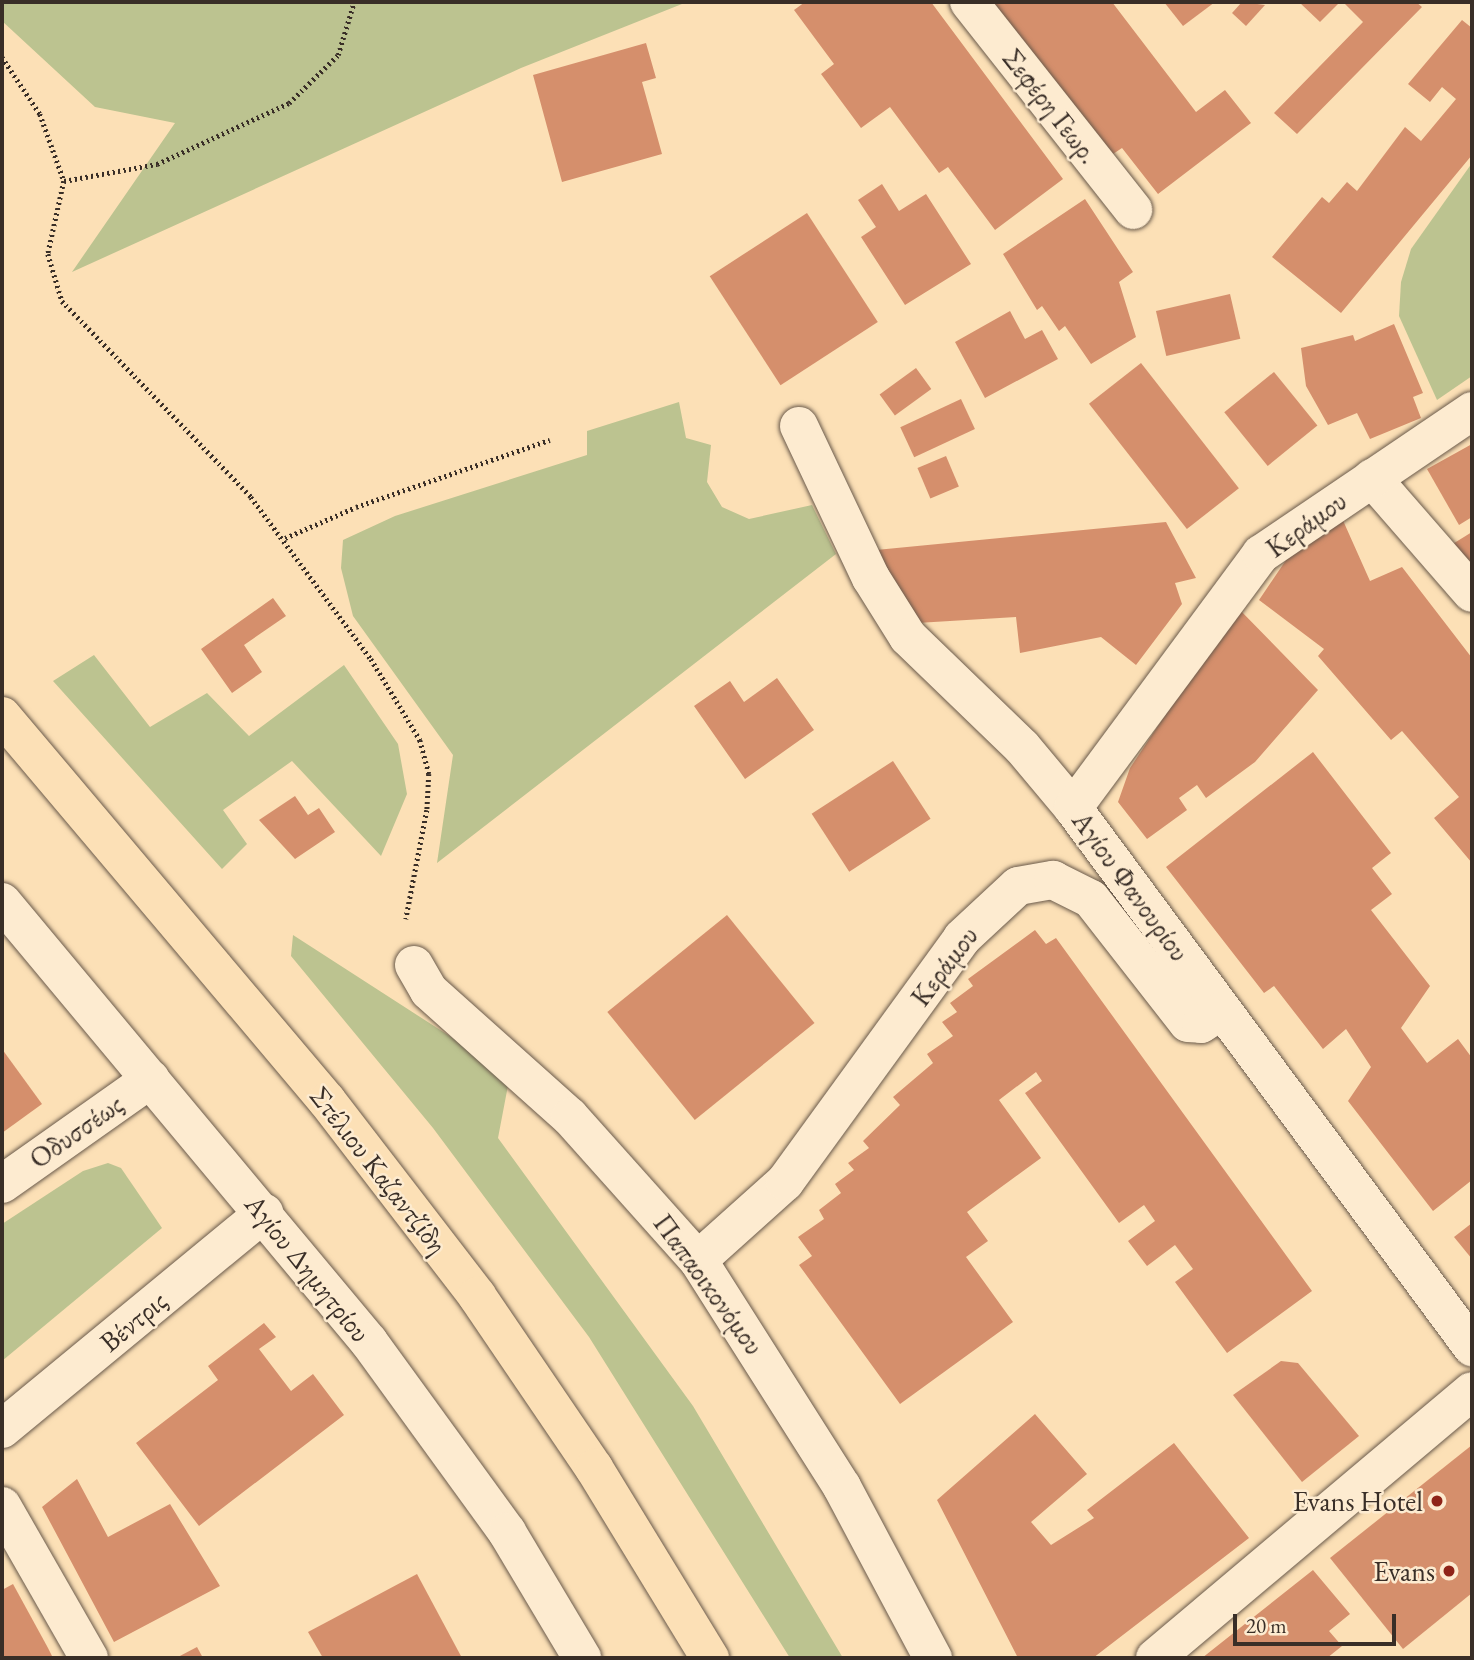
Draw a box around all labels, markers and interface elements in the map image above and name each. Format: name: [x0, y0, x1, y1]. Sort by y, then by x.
street label: Σεφέρη Γεωρ.: [996, 42, 1106, 170]
street label: Κεράμου: [1259, 484, 1353, 564]
street label: Αγίου Φανουρίου: [1065, 804, 1197, 968]
street label: Κεράμου: [903, 919, 985, 1013]
street label: Στέλιου Καζαντζίδη: [303, 1080, 455, 1260]
street label: Οδυσσέως: [23, 1087, 129, 1175]
street label: Αγίου Δημητρίου: [238, 1187, 378, 1349]
street label: Παπαοικονόμου: [647, 1207, 771, 1361]
street label: Βέντρις: [93, 1283, 173, 1359]
place label: Evans Hotel: [1293, 1484, 1423, 1518]
marker: Evans Hotel: [1429, 1493, 1445, 1509]
place label: Evans: [1373, 1554, 1435, 1588]
marker: Evans: [1441, 1563, 1457, 1579]
scale bar: [1236, 1600, 1399, 1644]
text: 20 m: [1246, 1612, 1287, 1639]

